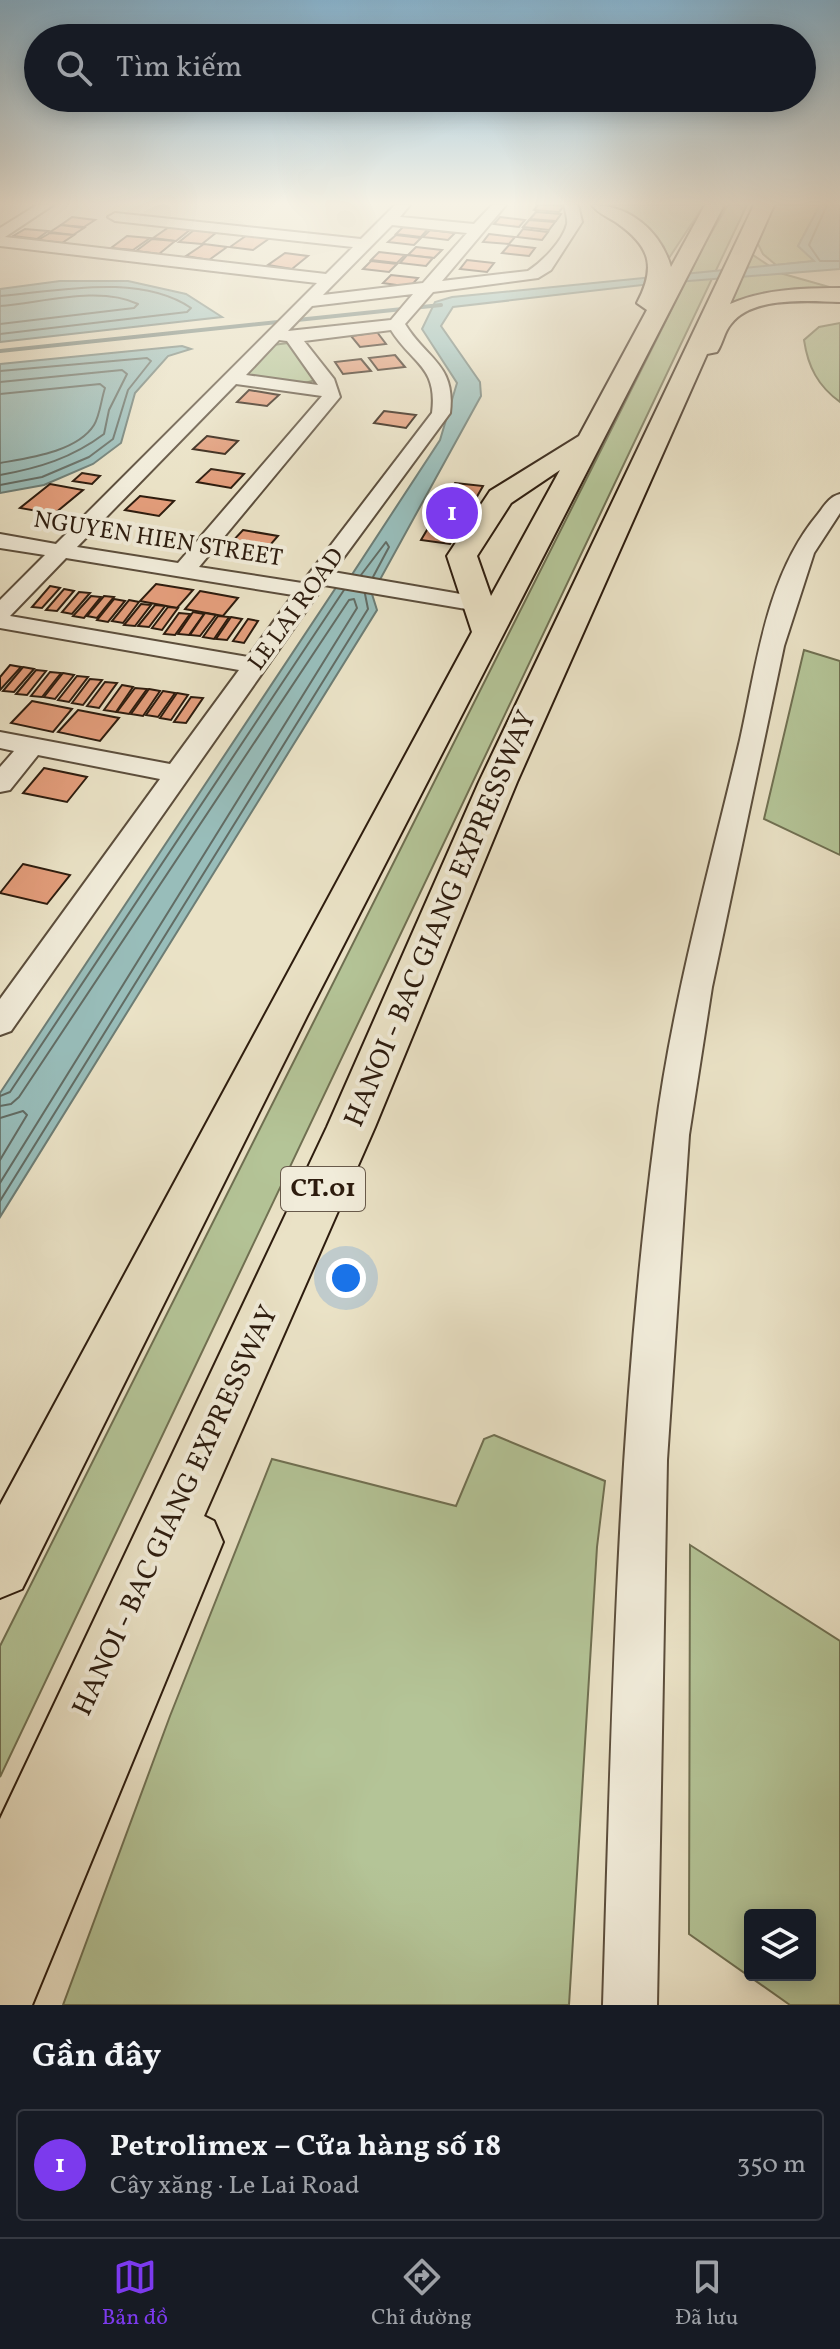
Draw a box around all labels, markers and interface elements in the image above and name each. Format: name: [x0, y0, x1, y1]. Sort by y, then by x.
search box: [24, 24, 816, 112]
icon: search: [52, 46, 96, 90]
text: Tìm kiếm: [116, 47, 242, 89]
pin: 1: [426, 483, 478, 543]
street label: NGUYEN HIEN STREET: [31, 504, 285, 576]
street label: LE LAI ROAD: [241, 542, 353, 678]
street label: HANOI - BAC GIANG EXPRESSWAY: [335, 705, 547, 1133]
road number: CT.01: [281, 1167, 365, 1211]
your location: [326, 1258, 366, 1298]
street label: HANOI - BAC GIANG EXPRESSWAY: [63, 1299, 289, 1723]
map controls: [744, 1909, 816, 1981]
button: layers: [744, 1909, 816, 1981]
text: Gần đây: [32, 2034, 161, 2081]
text: Petrolimex – Cửa hàng số 18: [110, 2126, 501, 2168]
text: 1: [55, 2147, 65, 2183]
text: 350 m: [737, 2147, 806, 2183]
text: Cây xăng · Le Lai Road: [110, 2168, 360, 2204]
tab: Bản đồ: [102, 2255, 168, 2334]
tab: Chỉ đường: [371, 2255, 472, 2334]
tab: Đã lưu: [675, 2255, 738, 2334]

